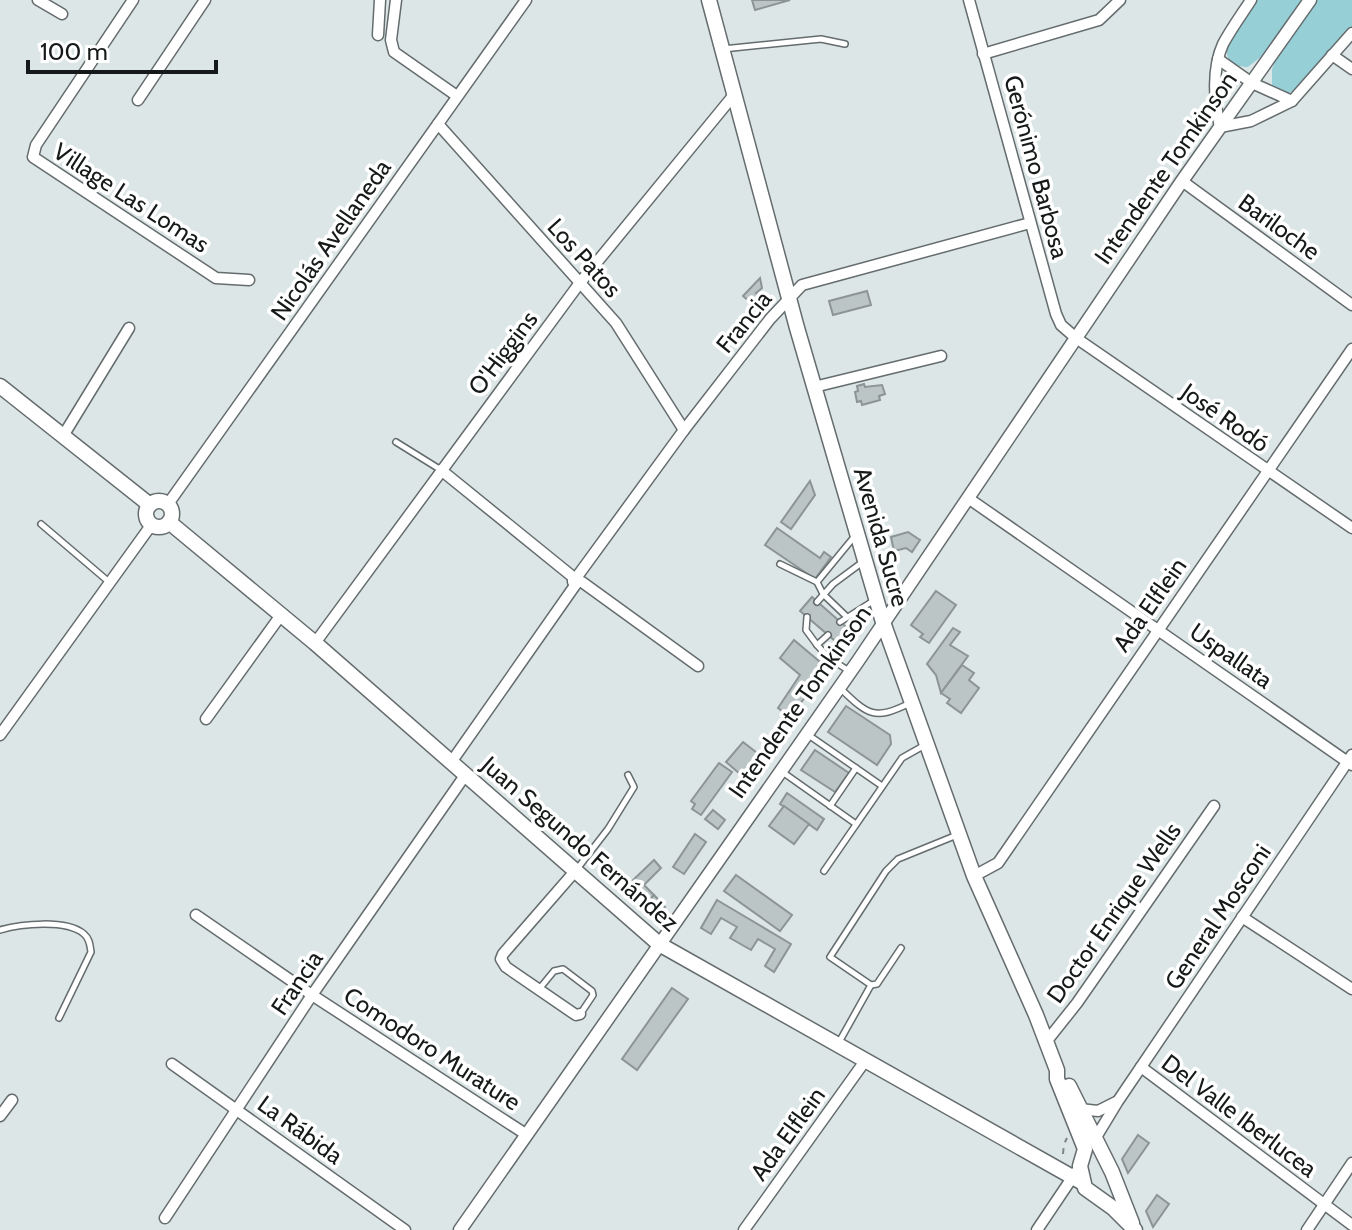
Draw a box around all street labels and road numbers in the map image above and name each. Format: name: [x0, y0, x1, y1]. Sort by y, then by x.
street label: Intendente Tomkinson: [1088, 66, 1243, 270]
street label: Gerónimo Barbosa: [998, 72, 1075, 262]
street label: Village Las Lomas: [48, 136, 215, 259]
street label: Nicolás Avellaneda: [264, 153, 397, 326]
street label: Bariloche: [1233, 187, 1326, 266]
street label: Los Patos: [541, 212, 627, 303]
street label: Francia: [710, 284, 778, 359]
street label: O'Higgins: [462, 305, 543, 400]
street label: José Rodó: [1175, 376, 1275, 458]
street label: Avenida Sucre: [848, 464, 915, 610]
street label: Ada Elflein: [1107, 552, 1192, 657]
street label: Intendente Tomkinson: [722, 600, 877, 804]
street label: Uspallata: [1184, 617, 1279, 695]
street label: Juan Segundo Fernández: [475, 749, 685, 937]
street label: Doctor Enrique Wells: [1040, 817, 1187, 1009]
street label: General Mosconi: [1158, 839, 1277, 995]
street label: Francia: [265, 945, 329, 1020]
street label: Comodoro Murature: [338, 981, 526, 1117]
street label: Del Valle Iberlucea: [1156, 1048, 1323, 1184]
street label: Ada Elflein: [744, 1081, 831, 1186]
street label: La Rábida: [252, 1089, 349, 1170]

